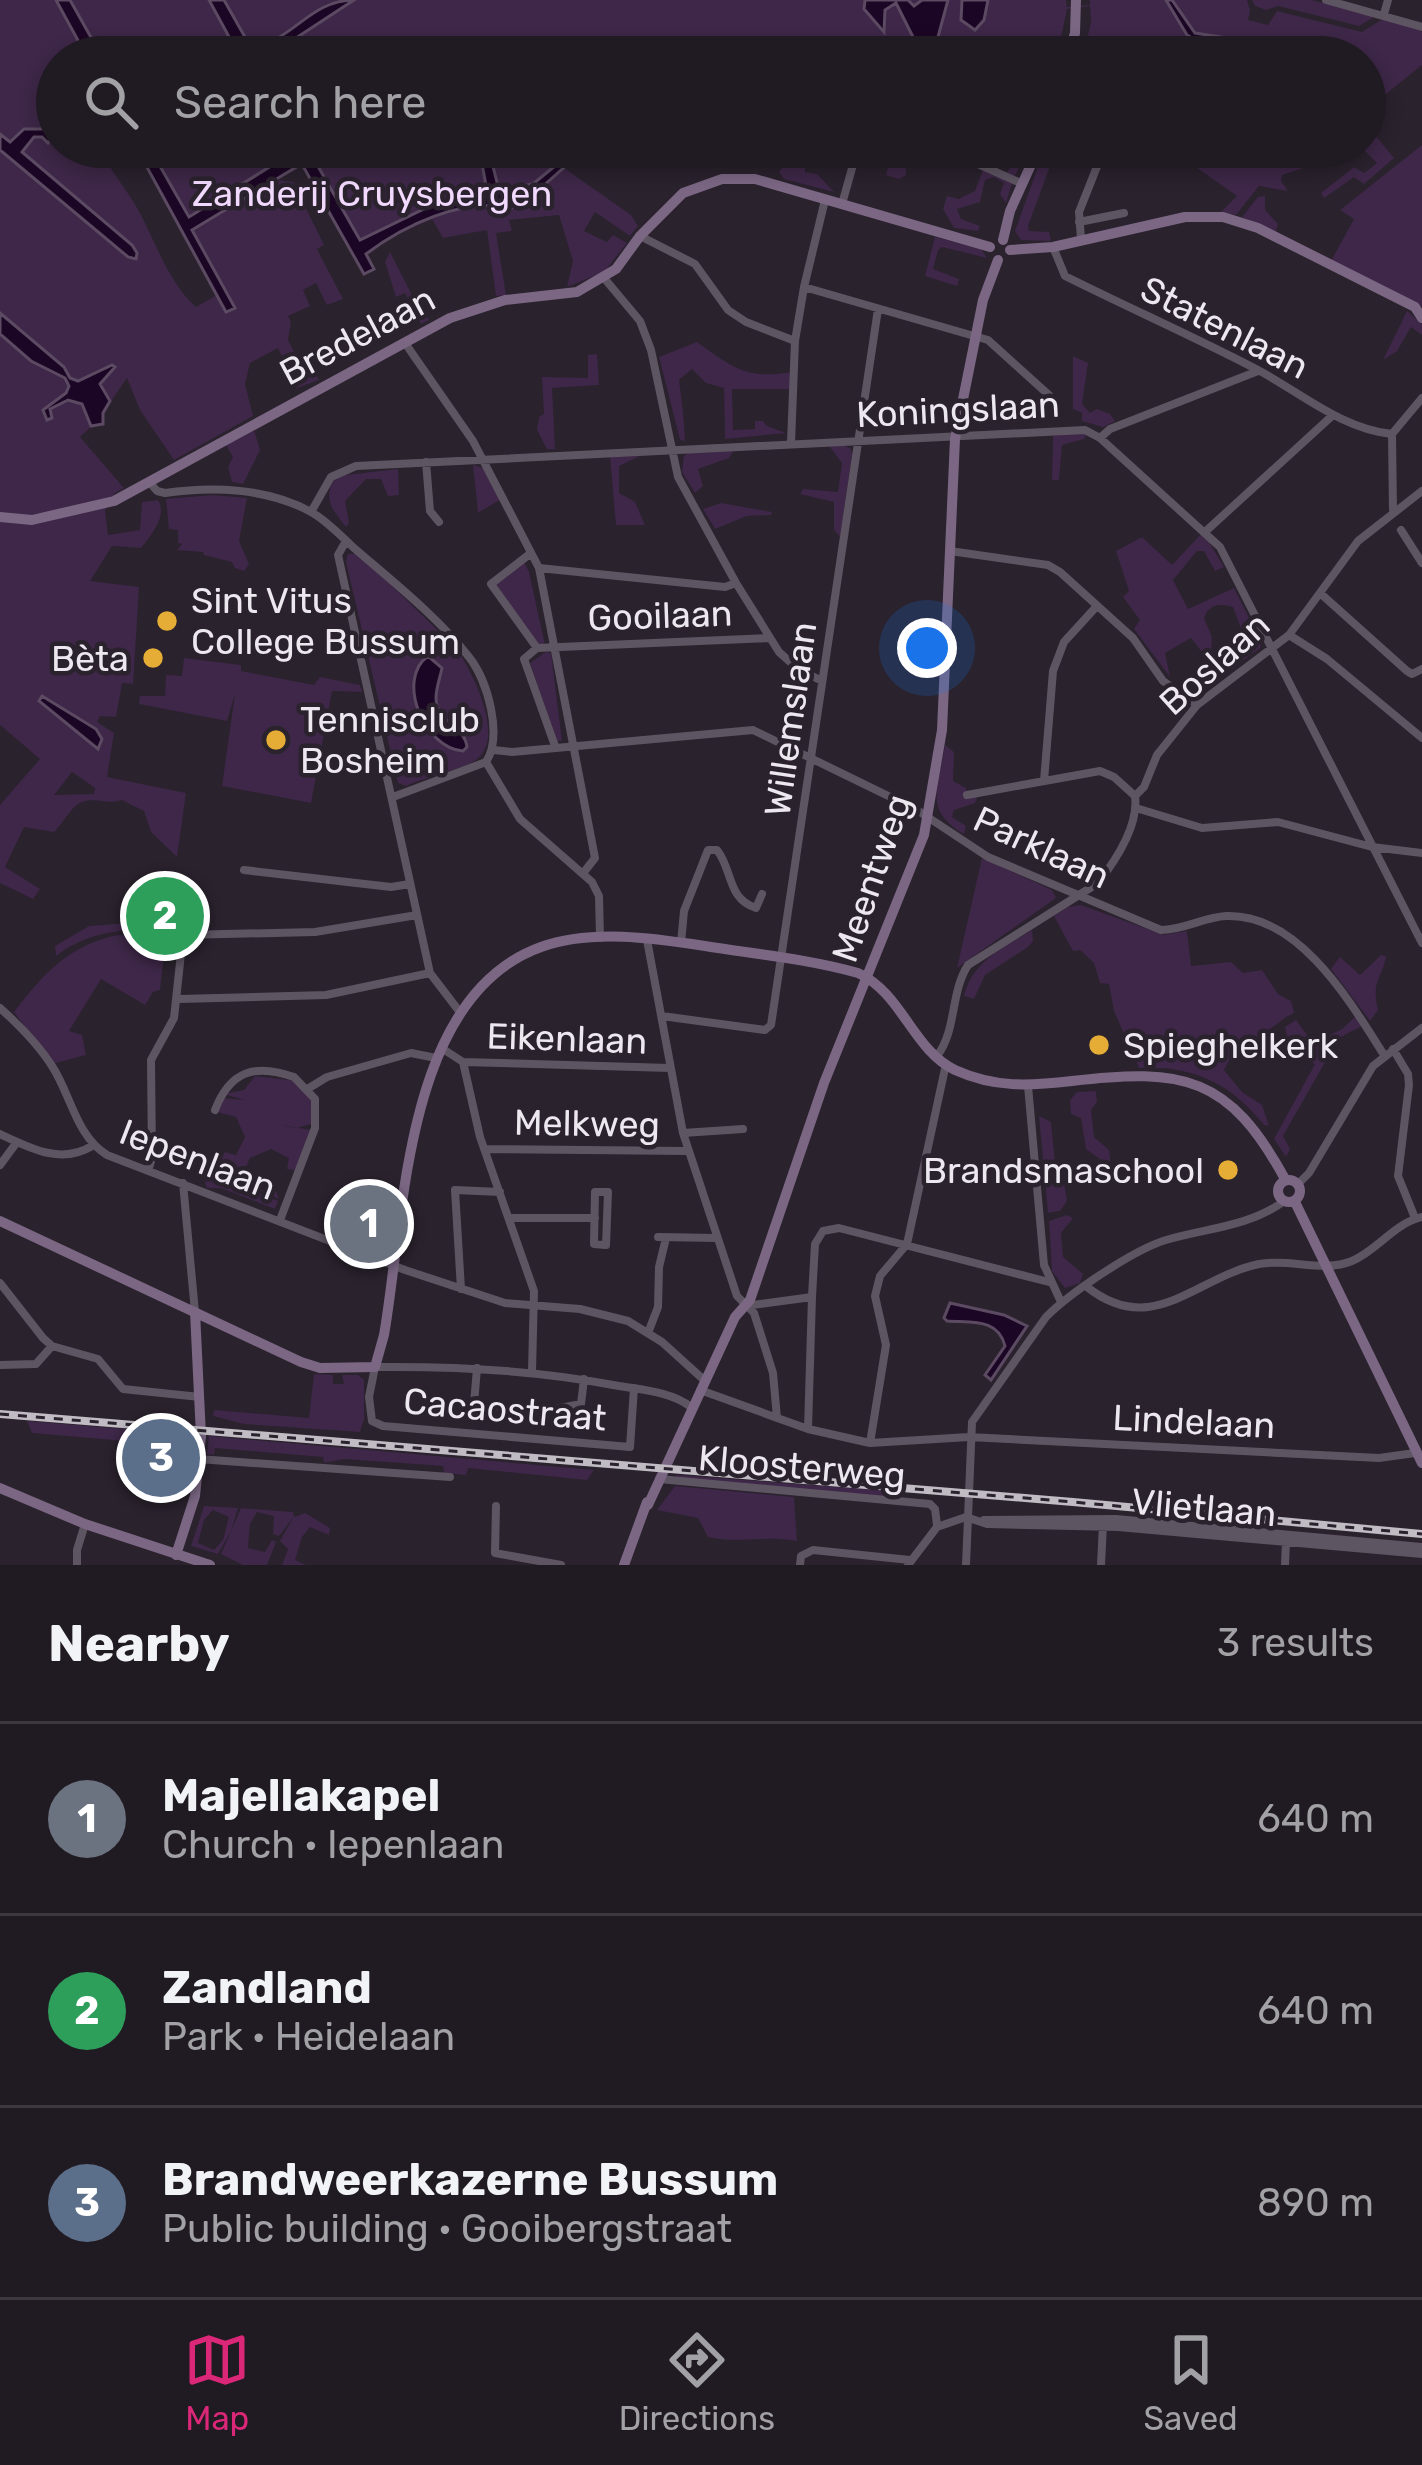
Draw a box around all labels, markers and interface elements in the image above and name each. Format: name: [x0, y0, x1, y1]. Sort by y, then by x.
search box: [36, 36, 1386, 168]
icon: search: [78, 69, 144, 135]
text: Search here: [174, 76, 426, 129]
park label: Zanderij Cruysbergen: [192, 172, 552, 215]
street label: Statenlaan: [1134, 267, 1316, 388]
street label: Bredelaan: [272, 277, 442, 394]
street label: Koningslaan: [855, 383, 1061, 436]
place label: Sint Vitus College Bussum: [191, 579, 460, 663]
street label: Gooilaan: [587, 591, 733, 640]
street label: Boslaan: [1150, 603, 1278, 724]
marker: Sint Vitus College Bussum: [154, 608, 180, 634]
your location: [897, 618, 957, 678]
street label: Willemslaan: [756, 619, 825, 819]
place label: Bèta: [51, 637, 129, 680]
marker: Bèta: [140, 645, 166, 671]
place label: Tennisclub Bosheim: [300, 698, 480, 782]
marker: Tennisclub Bosheim: [263, 727, 289, 753]
street label: Meentweg: [823, 789, 920, 968]
street label: Parklaan: [967, 797, 1117, 898]
pin: 2: [126, 871, 204, 961]
street label: Eikenlaan: [486, 1014, 648, 1063]
place label: Spieghelkerk: [1123, 1024, 1339, 1067]
marker: Spieghelkerk: [1086, 1032, 1112, 1058]
street label: Melkweg: [514, 1101, 660, 1146]
street label: Iepenlaan: [114, 1110, 282, 1209]
place label: Brandsmaschool: [923, 1149, 1204, 1192]
marker: Brandsmaschool: [1215, 1157, 1241, 1183]
pin: 1: [330, 1179, 408, 1269]
street label: Cacaostraat: [402, 1379, 608, 1440]
street label: Lindelaan: [1112, 1396, 1276, 1447]
pin: 3: [122, 1413, 200, 1503]
street label: Kloosterweg: [696, 1436, 907, 1497]
street label: Vlietlaan: [1130, 1480, 1278, 1535]
text: Nearby: [48, 1613, 230, 1674]
text: 3 results: [1217, 1620, 1374, 1666]
text: Majellakapel: [162, 1769, 440, 1822]
text: 1: [77, 1796, 97, 1842]
text: 640 m: [1257, 1796, 1374, 1842]
text: Church · Iepenlaan: [162, 1822, 504, 1868]
text: Zandland: [162, 1961, 372, 2014]
text: 2: [74, 1988, 100, 2034]
text: 640 m: [1257, 1988, 1374, 2034]
text: Park · Heidelaan: [162, 2014, 455, 2060]
text: Brandweerkazerne Bussum: [162, 2153, 778, 2206]
text: 3: [74, 2180, 100, 2226]
text: 890 m: [1257, 2180, 1374, 2226]
text: Public building · Gooibergstraat: [162, 2206, 732, 2252]
tab: Map: [184, 2327, 250, 2438]
tab: Directions: [619, 2327, 775, 2438]
tab: Saved: [1144, 2327, 1238, 2438]

